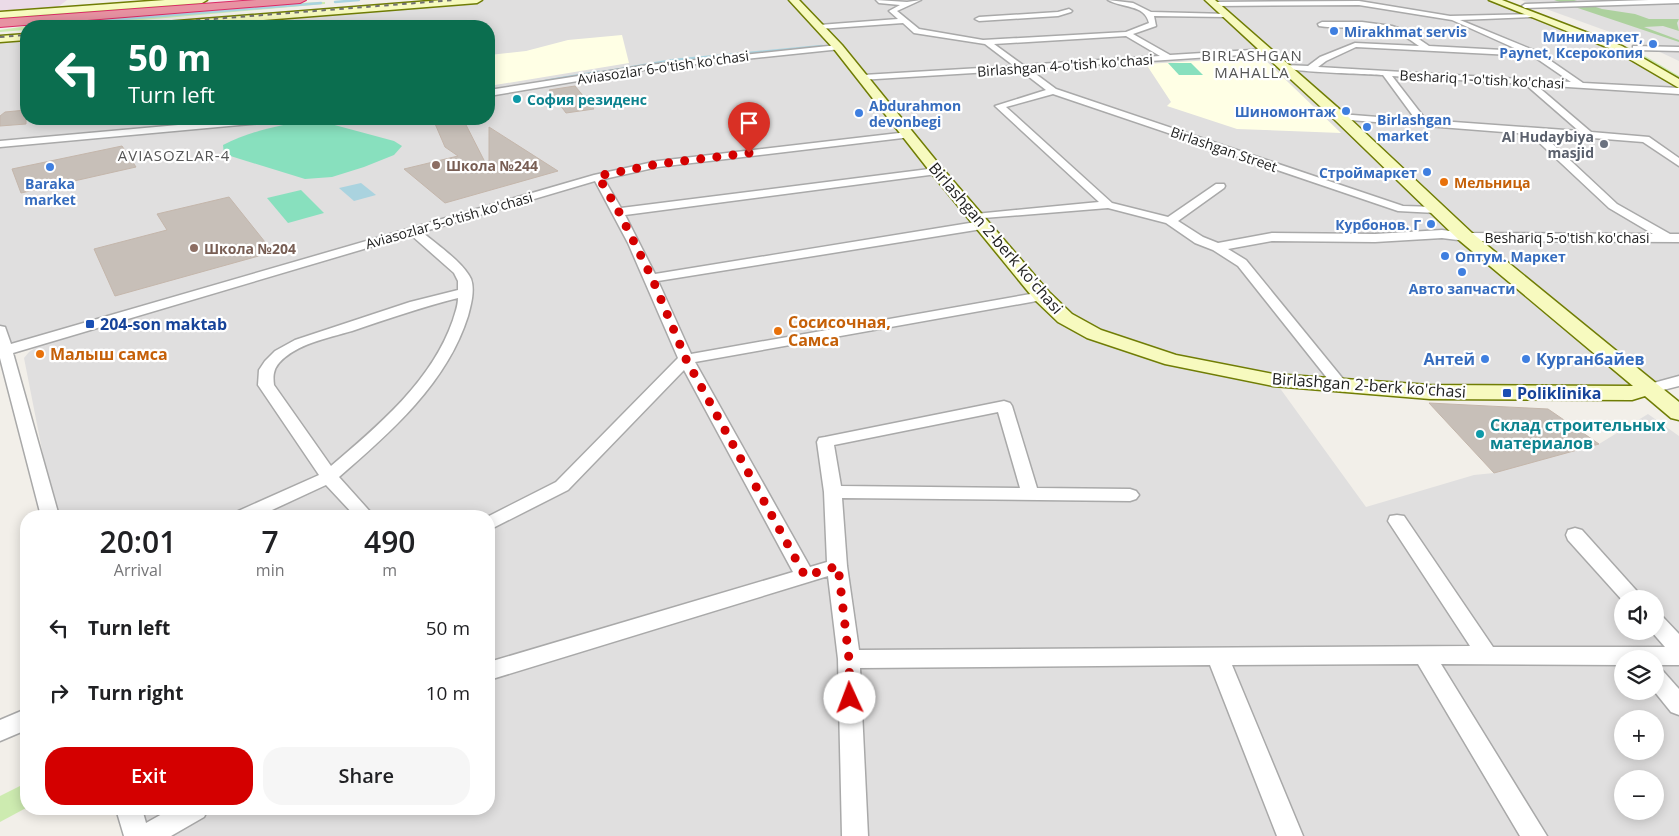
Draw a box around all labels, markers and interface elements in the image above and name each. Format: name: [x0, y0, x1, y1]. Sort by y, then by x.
place label: Mirakhmat servis: [1344, 22, 1467, 41]
marker: Mirakhmat servis: [1328, 25, 1340, 37]
place label: Минимаркет, Paynet, Ксерокопия: [1499, 27, 1643, 62]
text: 50 m: [128, 34, 211, 81]
marker: Минимаркет, Paynet, Ксерокопия: [1647, 38, 1659, 50]
icon: left: [45, 40, 110, 105]
district label: BIRLASHGAN MAHALLA: [1201, 45, 1303, 82]
street label: Aviasozlar 6-o'tish ko'chasi: [576, 46, 750, 88]
street label: Birlashgan 4-o'tish ko'chasi: [977, 49, 1153, 81]
street label: Beshariq 1-o'tish ko'chasi: [1399, 65, 1565, 93]
text: Turn left: [128, 79, 215, 109]
place label: София резиденс: [527, 90, 647, 109]
marker: София резиденс: [511, 93, 523, 105]
place label: Abdurahmon devonbegi: [869, 96, 961, 131]
pin: [728, 102, 770, 153]
place label: Шиномонтаж: [1235, 102, 1337, 121]
marker: Шиномонтаж: [1340, 105, 1352, 117]
marker: Abdurahmon devonbegi: [853, 107, 865, 119]
icon: arrive: [735, 109, 763, 137]
place label: Birlashgan market: [1377, 110, 1452, 145]
marker: Birlashgan market: [1361, 121, 1373, 133]
street label: Birlashgan Street: [1168, 122, 1280, 176]
place label: Al Hudaybiya masjid: [1502, 127, 1594, 162]
marker: Al Hudaybiya masjid: [1598, 138, 1610, 150]
district label: AVIASOZLAR-4: [118, 145, 230, 165]
place label: Школа №244: [446, 156, 538, 175]
street label: Birlashgan 2-berk ko'chasi: [924, 157, 1068, 319]
marker: Школа №244: [430, 159, 442, 171]
marker: Baraka market: [44, 161, 56, 173]
place label: Строймаркет: [1319, 163, 1417, 182]
marker: Строймаркет: [1421, 166, 1433, 178]
place label: Мельница: [1454, 173, 1531, 192]
place label: Baraka market: [24, 174, 76, 209]
marker: Мельница: [1438, 176, 1450, 188]
street label: Aviasozlar 5-o'tish ko'chasi: [363, 187, 535, 253]
place label: Курбонов. Г: [1335, 215, 1421, 234]
marker: Курбонов. Г: [1425, 218, 1437, 230]
street label: Beshariq 5-o'tish ko'chasi: [1485, 228, 1649, 247]
place label: Школа №204: [204, 239, 296, 258]
marker: Школа №204: [188, 242, 200, 254]
place label: Оптум. Маркет: [1455, 247, 1566, 266]
marker: Оптум. Маркет: [1439, 250, 1451, 262]
marker: Авто запчасти: [1456, 266, 1468, 278]
place label: Авто запчасти: [1409, 279, 1515, 298]
place label: Сосисочная, Самса: [788, 311, 891, 351]
place label: 204-son maktab: [100, 313, 227, 335]
marker: 204-son maktab: [84, 318, 96, 330]
marker: Сосисочная, Самса: [772, 325, 784, 337]
place label: Малыш самса: [50, 343, 168, 365]
marker: Малыш самса: [34, 348, 46, 360]
place label: Антей: [1424, 348, 1475, 370]
place label: Курганбайев: [1536, 348, 1645, 370]
marker: Антей: [1479, 353, 1491, 365]
marker: Курганбайев: [1520, 353, 1532, 365]
street label: Birlashgan 2-berk ko'chasi: [1271, 367, 1467, 403]
place label: Poliklinika: [1517, 382, 1601, 404]
marker: Poliklinika: [1501, 387, 1513, 399]
place label: Склад строительных материалов: [1490, 414, 1666, 454]
marker: Склад строительных материалов: [1474, 428, 1486, 440]
text: 20:01: [100, 521, 176, 562]
text: 7: [262, 521, 279, 562]
text: 490: [364, 521, 415, 562]
text: Arrival: [114, 559, 162, 581]
text: min: [256, 559, 285, 581]
text: m: [382, 559, 397, 581]
map controls: [1614, 590, 1664, 820]
button: sound: [1614, 590, 1664, 640]
icon: left: [45, 614, 73, 642]
text: Turn left: [88, 615, 170, 641]
text: 50 m: [426, 615, 470, 641]
button: layers: [1614, 650, 1664, 700]
position arrow: [823, 671, 875, 723]
icon: right: [45, 679, 73, 707]
text: Turn right: [88, 680, 183, 706]
text: 10 m: [426, 680, 470, 706]
button: +: [1614, 710, 1664, 760]
button: Exit: [45, 747, 253, 805]
button: Share: [263, 747, 470, 805]
button: −: [1614, 770, 1664, 820]

